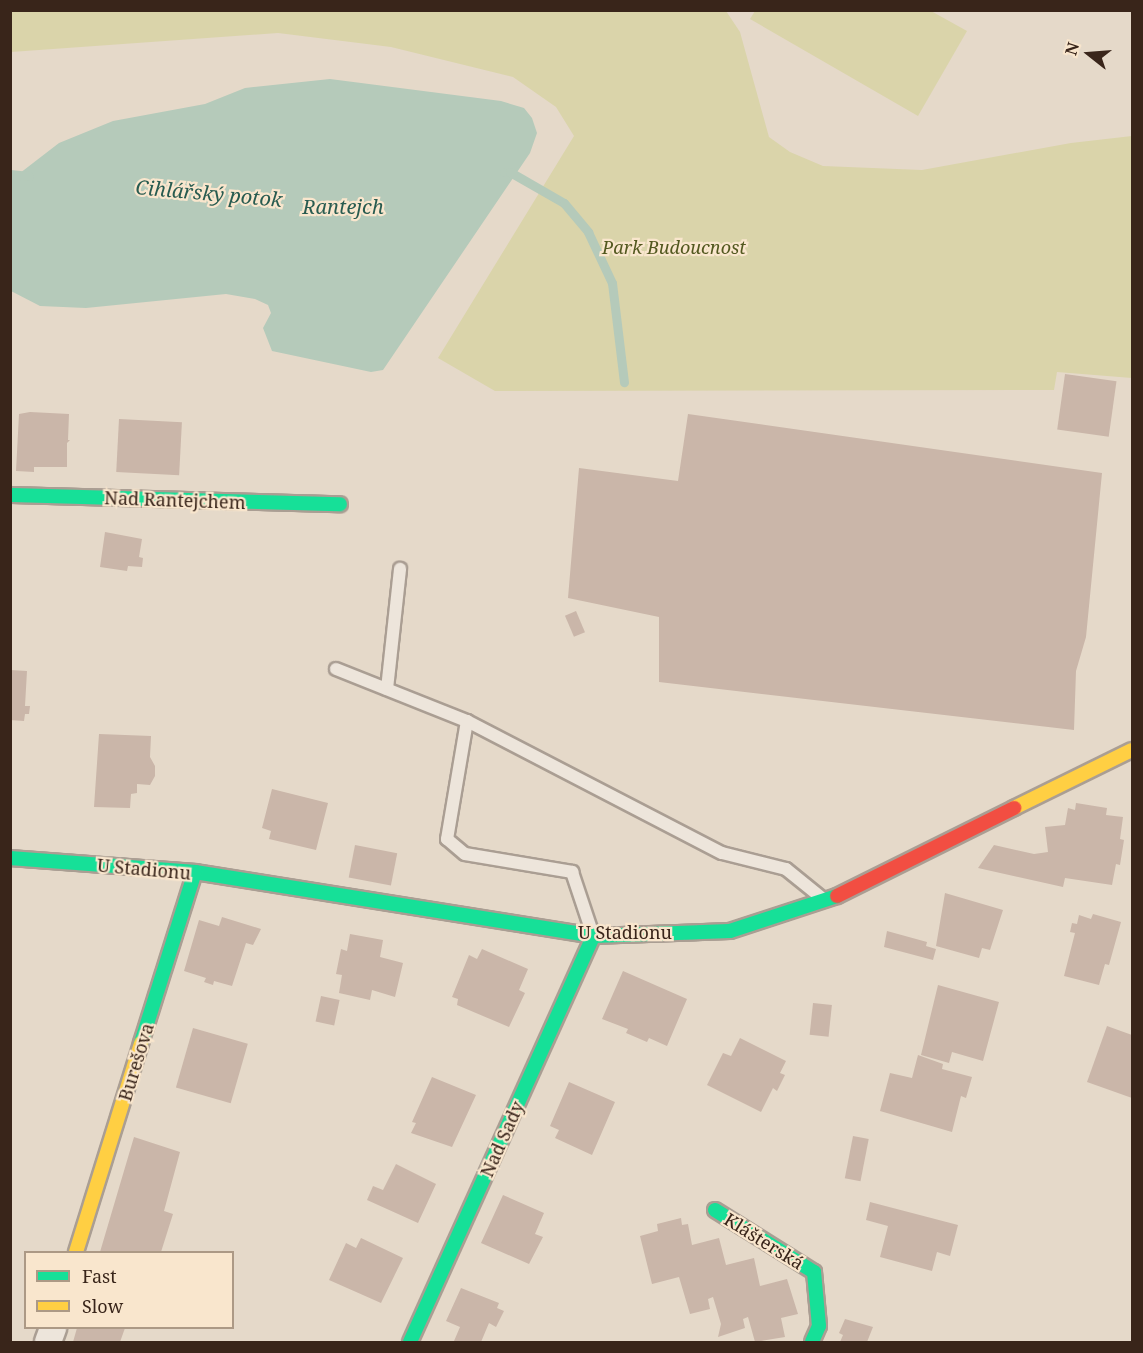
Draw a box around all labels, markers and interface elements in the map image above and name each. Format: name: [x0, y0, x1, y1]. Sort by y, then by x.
north arrow: [1059, 24, 1119, 84]
text: N: [1059, 39, 1084, 58]
water label: Cihlářský potok: [135, 175, 283, 211]
water label: Rantejch: [302, 194, 384, 218]
park label: Park Budoucnost: [602, 236, 746, 258]
street label: Nad Rantejchem: [104, 487, 246, 513]
street label: U Stadionu: [96, 854, 192, 884]
street label: U Stadionu: [578, 921, 672, 943]
street label: Burešova: [114, 1020, 158, 1104]
street label: Nad Sady: [476, 1098, 528, 1180]
street label: Klášterská: [720, 1208, 808, 1274]
legend: [24, 1251, 234, 1329]
text: Fast: [82, 1264, 117, 1288]
text: Slow: [82, 1294, 123, 1318]

